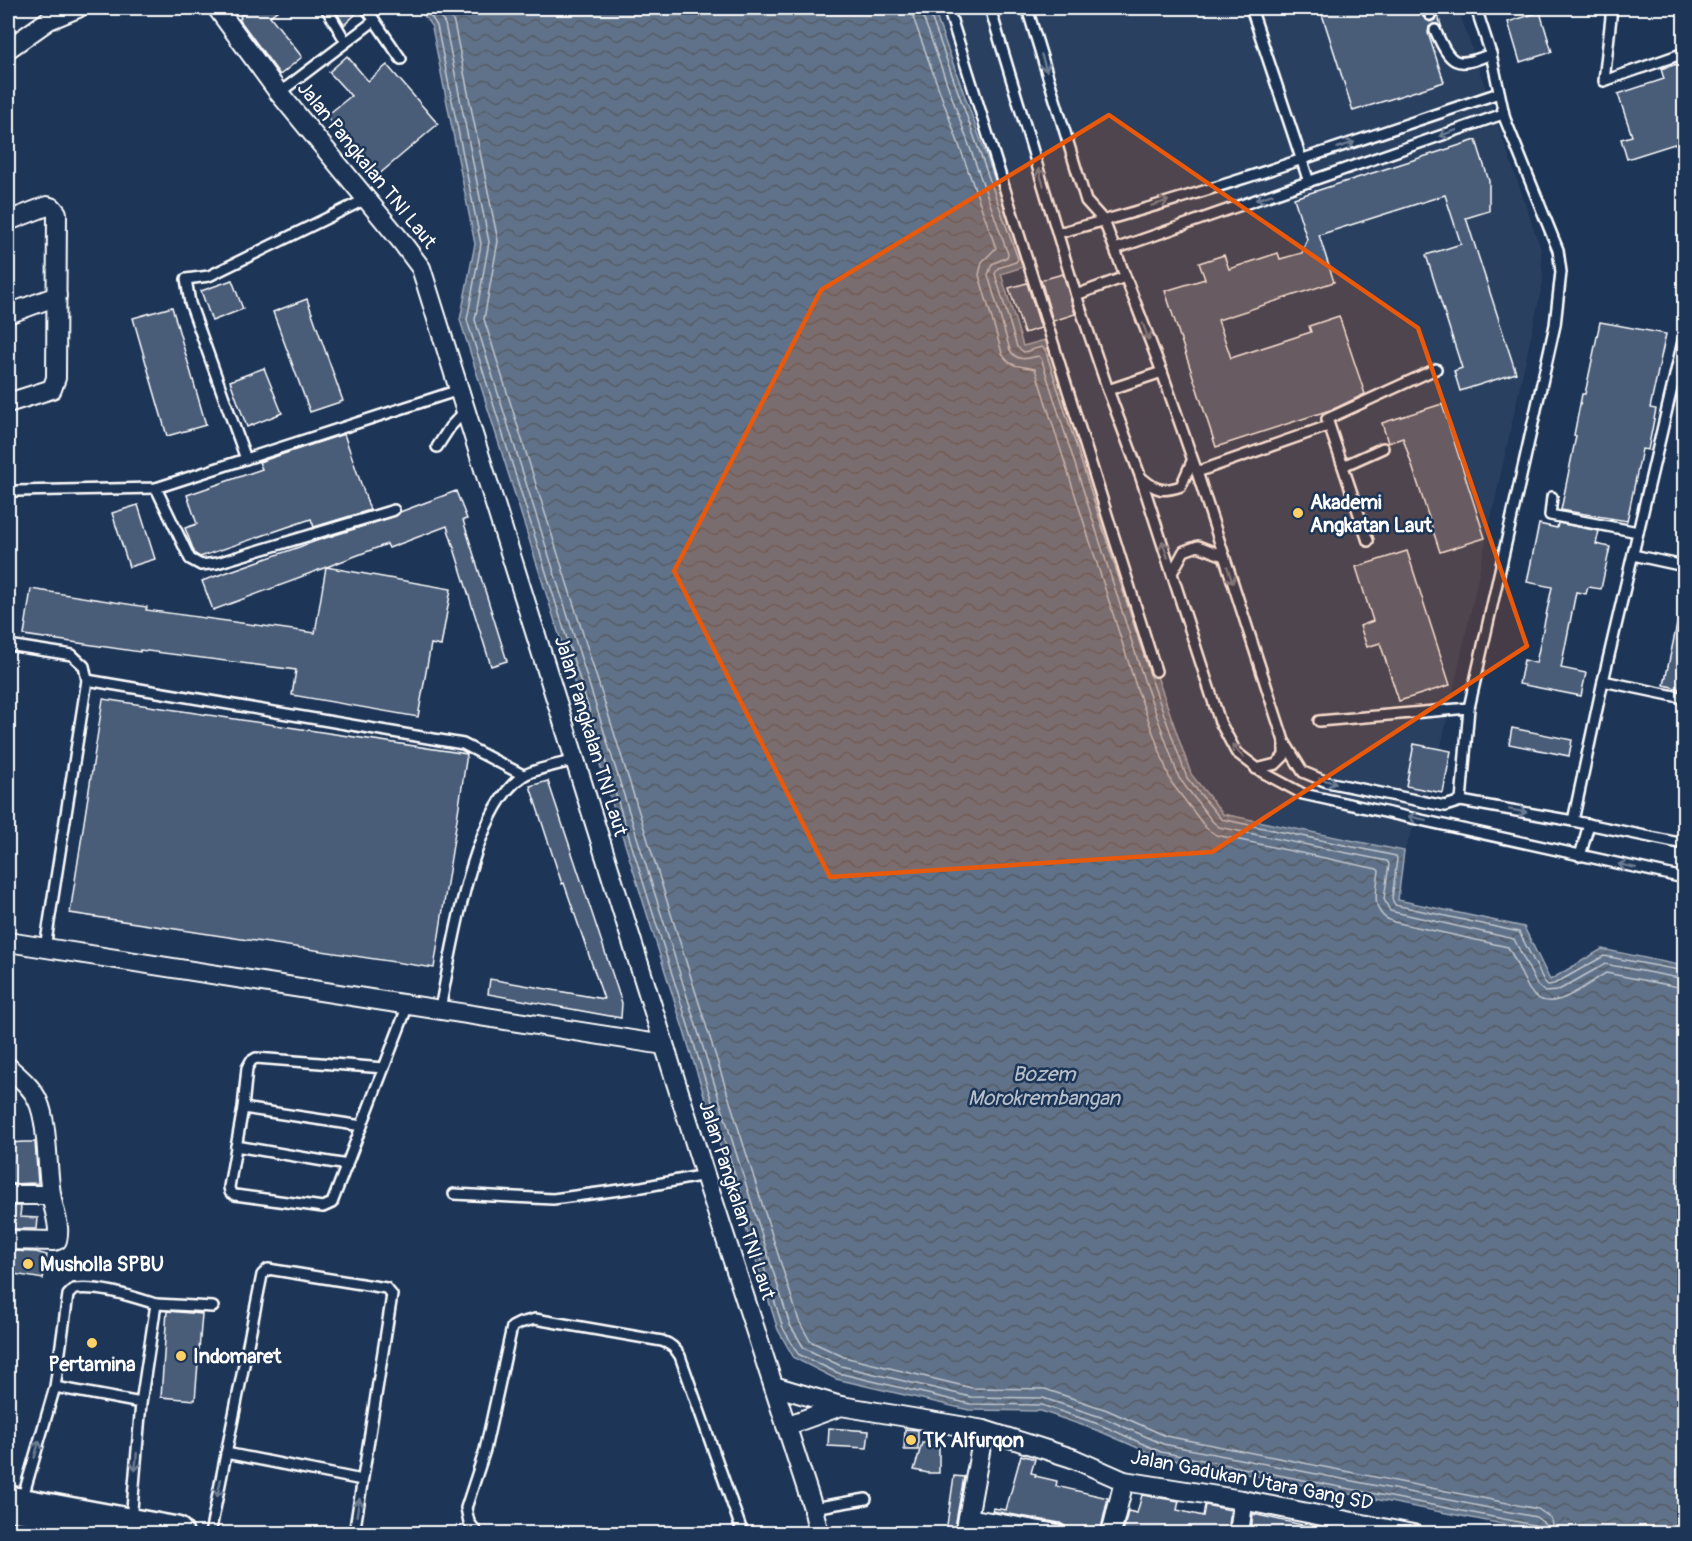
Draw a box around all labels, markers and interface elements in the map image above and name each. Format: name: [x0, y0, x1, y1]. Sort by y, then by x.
one-way arrow: [1039, 54, 1050, 73]
street label: Jalan Pangkalan TNI Laut: [292, 76, 443, 254]
one-way arrow: [1439, 128, 1458, 139]
one-way arrow: [1336, 138, 1355, 149]
one-way arrow: [1035, 168, 1046, 187]
one-way arrow: [1255, 193, 1274, 204]
one-way arrow: [1150, 197, 1169, 208]
one-way arrow: [1141, 322, 1152, 341]
place label: Akademi Angkatan Laut: [1310, 490, 1433, 538]
marker: Akademi Angkatan Laut: [1291, 506, 1305, 520]
one-way arrow: [1159, 540, 1170, 559]
one-way arrow: [1226, 565, 1237, 584]
street label: Jalan Pangkalan TNI Laut: [549, 633, 634, 840]
one-way arrow: [1231, 744, 1245, 759]
one-way arrow: [1318, 776, 1337, 787]
one-way arrow: [1508, 806, 1528, 817]
one-way arrow: [1407, 812, 1427, 823]
one-way arrow: [1618, 860, 1638, 871]
water label: Bozem Morokrembangan: [968, 1061, 1121, 1112]
street label: Jalan Pangkalan TNI Laut: [693, 1097, 781, 1304]
place label: Musholla SPBU: [40, 1252, 164, 1277]
marker: Musholla SPBU: [21, 1257, 35, 1271]
marker: Pertamina: [85, 1336, 99, 1350]
place label: Indomaret: [193, 1344, 282, 1369]
marker: Indomaret: [174, 1349, 188, 1363]
place label: Pertamina: [48, 1352, 136, 1377]
place label: TK Alfurqon: [922, 1428, 1024, 1453]
marker: TK Alfurqon: [904, 1433, 918, 1447]
one-way arrow: [32, 1440, 43, 1459]
street label: Jalan Gadukan Utara Gang SD: [1129, 1444, 1375, 1516]
one-way arrow: [131, 1451, 142, 1471]
one-way arrow: [213, 1477, 224, 1497]
one-way arrow: [353, 1497, 364, 1517]

